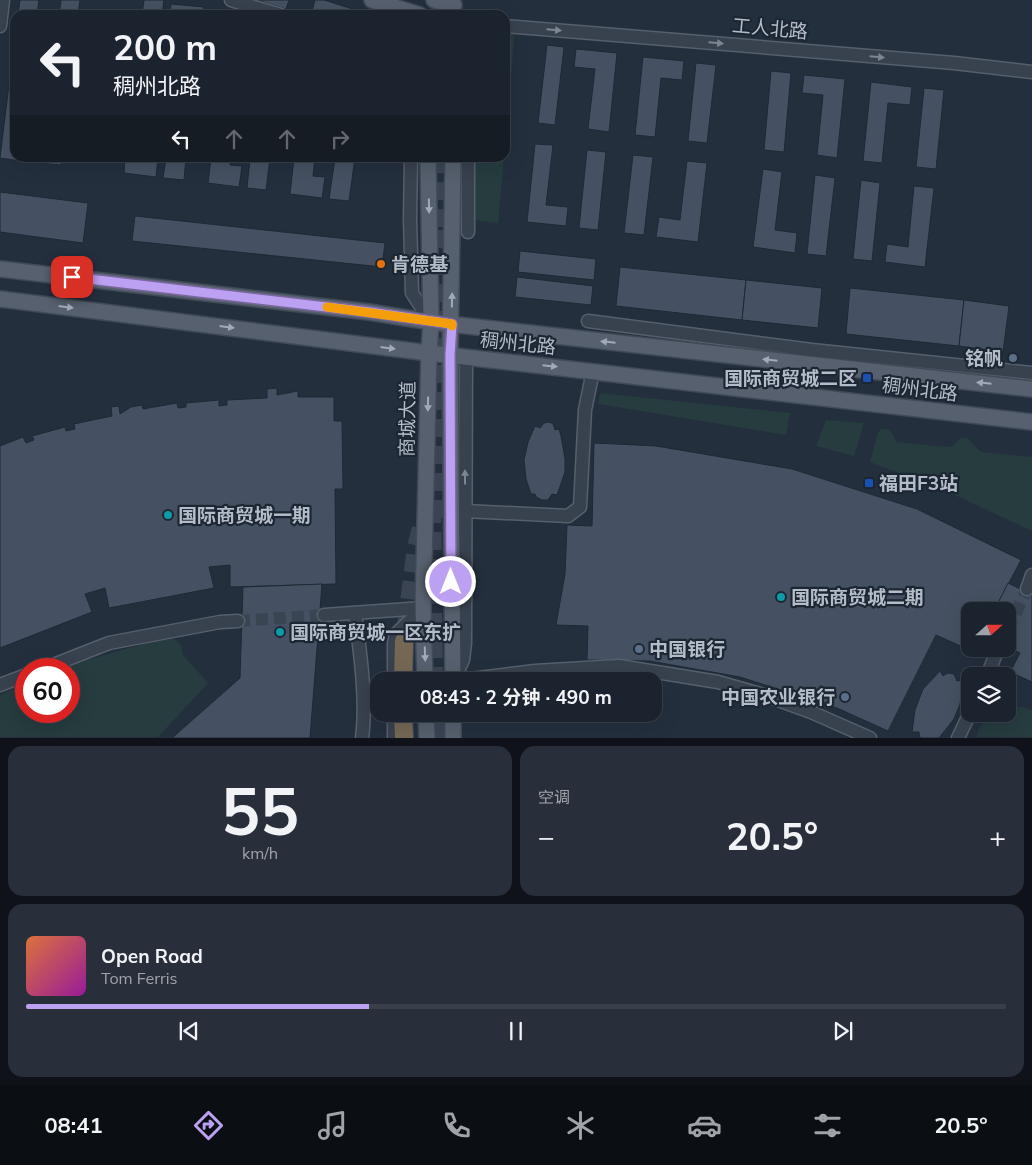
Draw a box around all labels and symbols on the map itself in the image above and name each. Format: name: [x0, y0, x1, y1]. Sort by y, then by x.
street label: 工人北路: [731, 13, 809, 43]
one-way arrow: [546, 26, 562, 34]
one-way arrow: [708, 40, 724, 48]
one-way arrow: [870, 53, 886, 61]
one-way arrow: [425, 198, 433, 214]
place label: 肯德基: [391, 252, 449, 276]
pin: [51, 256, 93, 298]
marker: 肯德基: [375, 258, 387, 270]
one-way arrow: [448, 292, 456, 308]
one-way arrow: [58, 303, 74, 311]
one-way arrow: [219, 323, 235, 331]
street label: 稠州北路: [479, 327, 557, 359]
one-way arrow: [600, 338, 616, 346]
one-way arrow: [380, 344, 396, 352]
place label: 铭帆: [965, 346, 1003, 370]
marker: 铭帆: [1007, 352, 1019, 364]
one-way arrow: [762, 355, 778, 363]
one-way arrow: [542, 362, 558, 370]
place label: 国际商贸城二区: [724, 366, 857, 390]
marker: 国际商贸城二区: [861, 372, 873, 384]
street label: 稠州北路: [881, 372, 959, 406]
one-way arrow: [975, 379, 991, 387]
street label: 商城大道: [394, 381, 420, 457]
one-way arrow: [423, 396, 431, 412]
one-way arrow: [461, 469, 469, 485]
place label: 福田F3站: [879, 471, 958, 495]
marker: 福田F3站: [863, 477, 875, 489]
place label: 国际商贸城一期: [178, 503, 311, 527]
marker: 国际商贸城一期: [162, 509, 174, 521]
position arrow: [424, 555, 476, 607]
place label: 国际商贸城二期: [791, 585, 924, 609]
marker: 国际商贸城二期: [775, 591, 787, 603]
north arrow: [961, 602, 1016, 658]
place label: 国际商贸城一区东扩: [290, 620, 461, 644]
marker: 国际商贸城一区东扩: [274, 626, 286, 638]
place label: 中国银行: [649, 637, 725, 661]
marker: 中国银行: [633, 643, 645, 655]
one-way arrow: [421, 646, 429, 662]
speed limit sign: 60: [15, 658, 80, 723]
place label: 中国农业银行: [721, 685, 835, 709]
marker: 中国农业银行: [839, 691, 851, 703]

